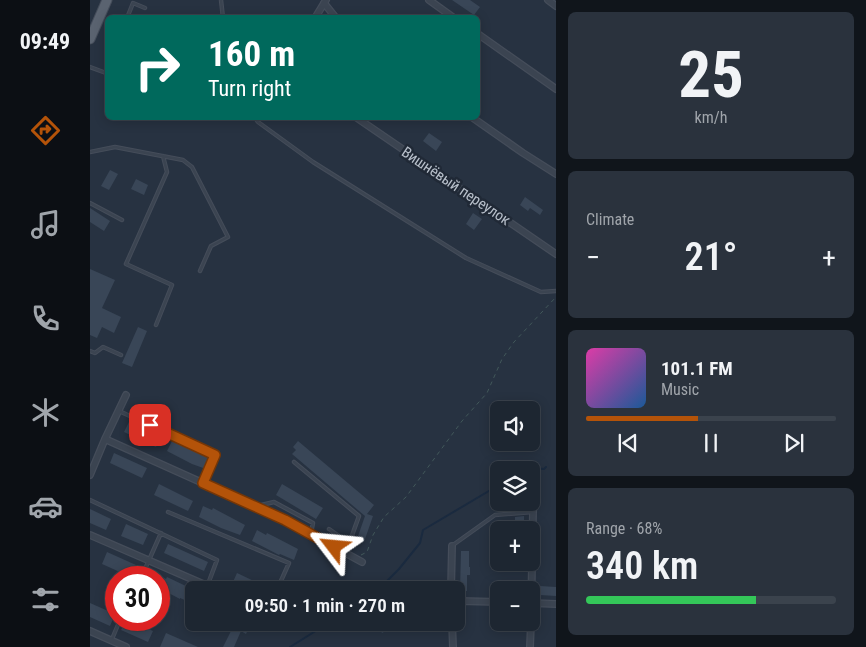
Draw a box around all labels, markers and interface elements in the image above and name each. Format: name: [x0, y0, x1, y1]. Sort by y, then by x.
text: 09:49: [20, 29, 70, 54]
text: 160 m: [208, 34, 295, 75]
icon: right: [125, 35, 190, 100]
text: 25: [678, 37, 744, 113]
text: Turn right: [208, 76, 291, 101]
text: km/h: [695, 108, 727, 127]
icon: directions: [28, 113, 63, 148]
street label: Вишнёвый переулок: [398, 143, 514, 229]
icon: music: [28, 207, 63, 242]
text: Climate: [586, 210, 634, 229]
text: 21°: [685, 235, 737, 279]
text: −: [586, 241, 600, 274]
text: +: [822, 241, 836, 274]
icon: phone: [28, 301, 63, 336]
text: 101.1 FM: [661, 357, 733, 380]
text: Music: [661, 380, 699, 399]
icon: climate: [28, 395, 63, 430]
map controls: [490, 401, 540, 631]
button: sound: [490, 401, 540, 451]
pin: [129, 404, 171, 446]
icon: arrive: [136, 411, 164, 439]
icon: previous: [614, 429, 642, 457]
icon: pause: [697, 429, 725, 457]
icon: next: [780, 429, 808, 457]
button: layers: [490, 461, 540, 511]
icon: car: [28, 489, 63, 524]
text: Range · 68%: [586, 519, 662, 538]
position arrow: [307, 520, 359, 572]
button: +: [490, 521, 540, 571]
text: 340 km: [586, 544, 698, 588]
speed limit sign: 30: [105, 566, 170, 631]
button: −: [490, 581, 540, 631]
icon: filters: [28, 582, 63, 617]
text: 09:50 · 1 min · 270 m: [245, 594, 405, 617]

